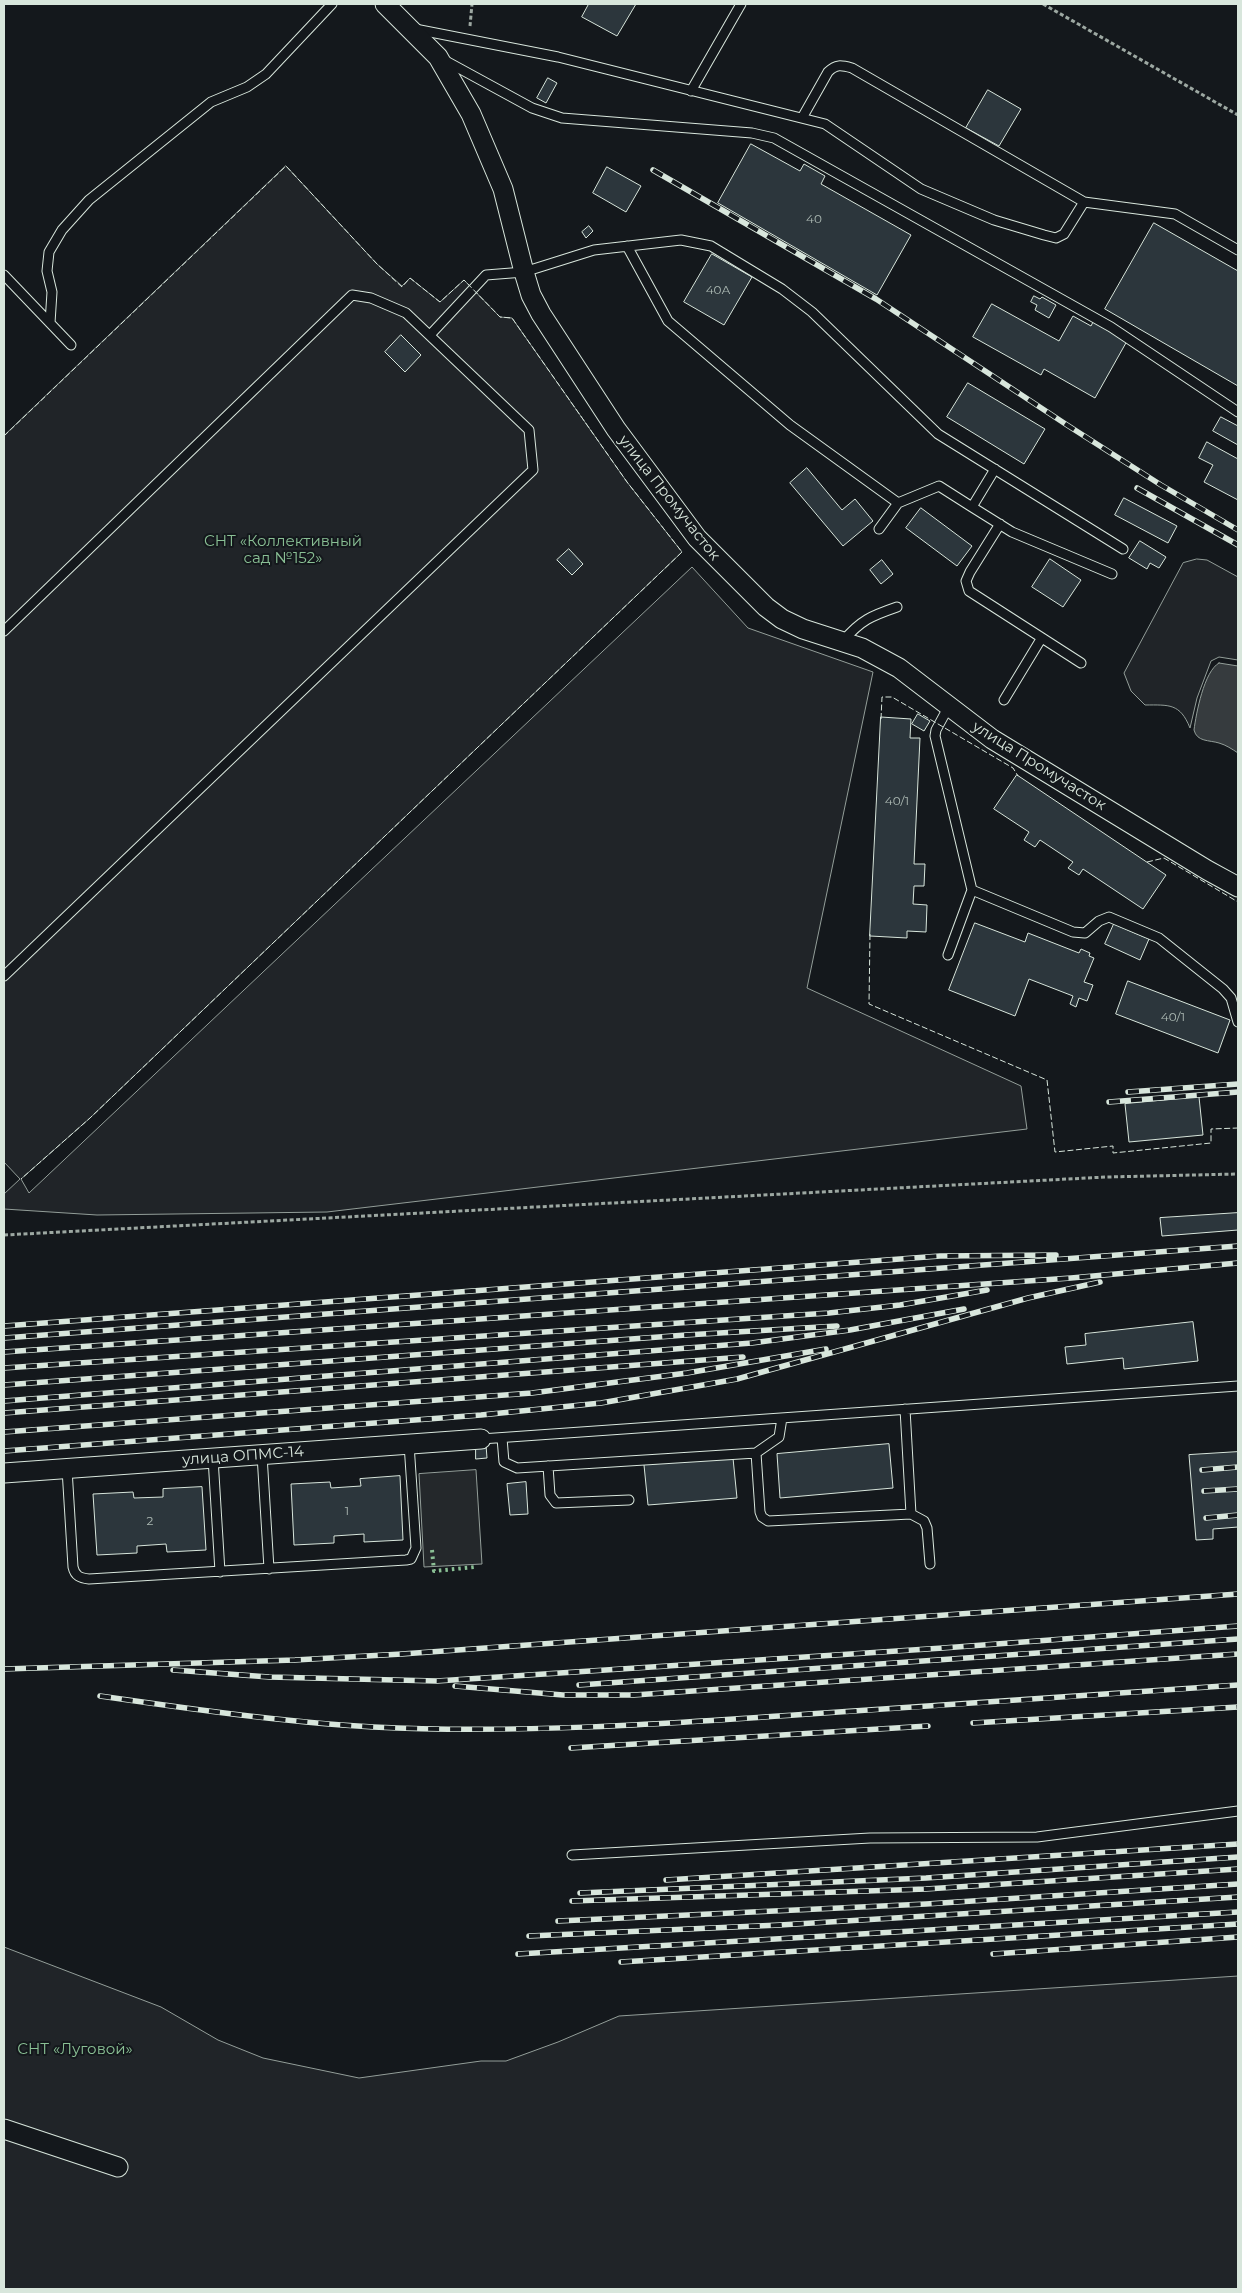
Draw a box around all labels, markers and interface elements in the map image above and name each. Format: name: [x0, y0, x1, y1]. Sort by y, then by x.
house number: 40: [806, 212, 822, 226]
house number: 40А: [706, 283, 730, 297]
street label: улица Промучасток: [614, 432, 724, 564]
park label: СНТ «Коллективный сад №152»: [204, 533, 362, 568]
street label: улица Промучасток: [969, 718, 1109, 814]
house number: 40/1: [885, 794, 909, 808]
house number: 40/1: [1161, 1010, 1185, 1024]
street label: улица ОПМС-14: [182, 1443, 304, 1469]
house number: 1: [345, 1504, 349, 1518]
house number: 2: [147, 1514, 153, 1528]
park label: СНТ «Луговой»: [17, 2041, 133, 2059]

